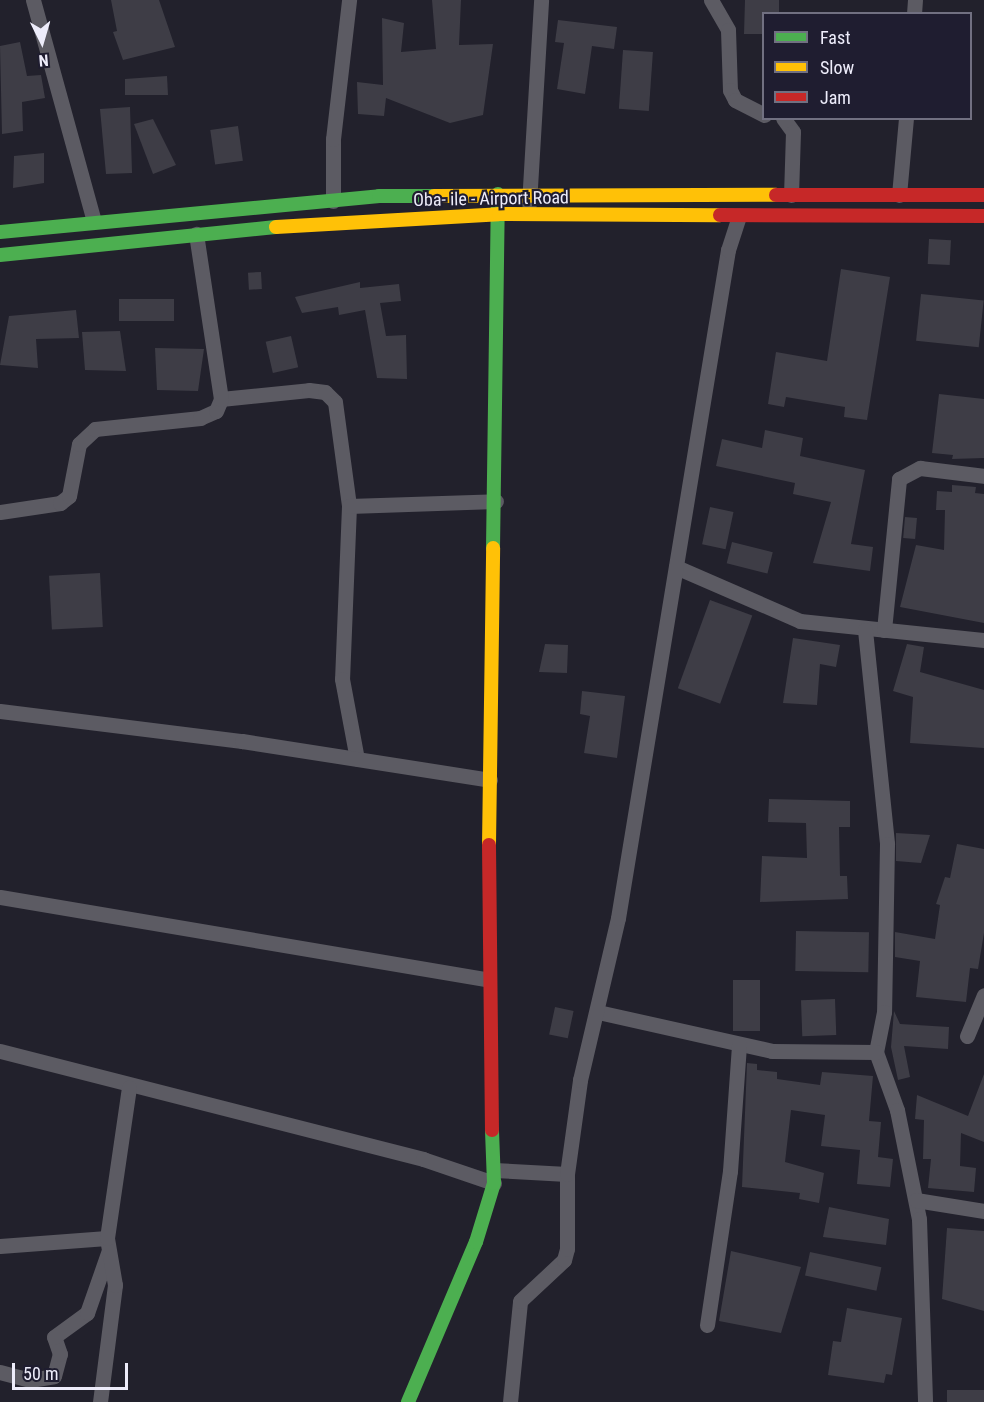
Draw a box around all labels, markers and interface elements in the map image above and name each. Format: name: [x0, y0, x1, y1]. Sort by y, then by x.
north arrow: [12, 12, 72, 72]
legend: [762, 12, 972, 120]
text: Fast: [820, 27, 851, 48]
text: N: [38, 51, 49, 70]
text: Slow: [820, 57, 854, 78]
text: Jam: [820, 87, 851, 108]
street label: Oba- ile - Airport Road: [413, 187, 569, 211]
scale bar: [15, 1351, 130, 1389]
text: 50 m: [23, 1363, 58, 1384]

